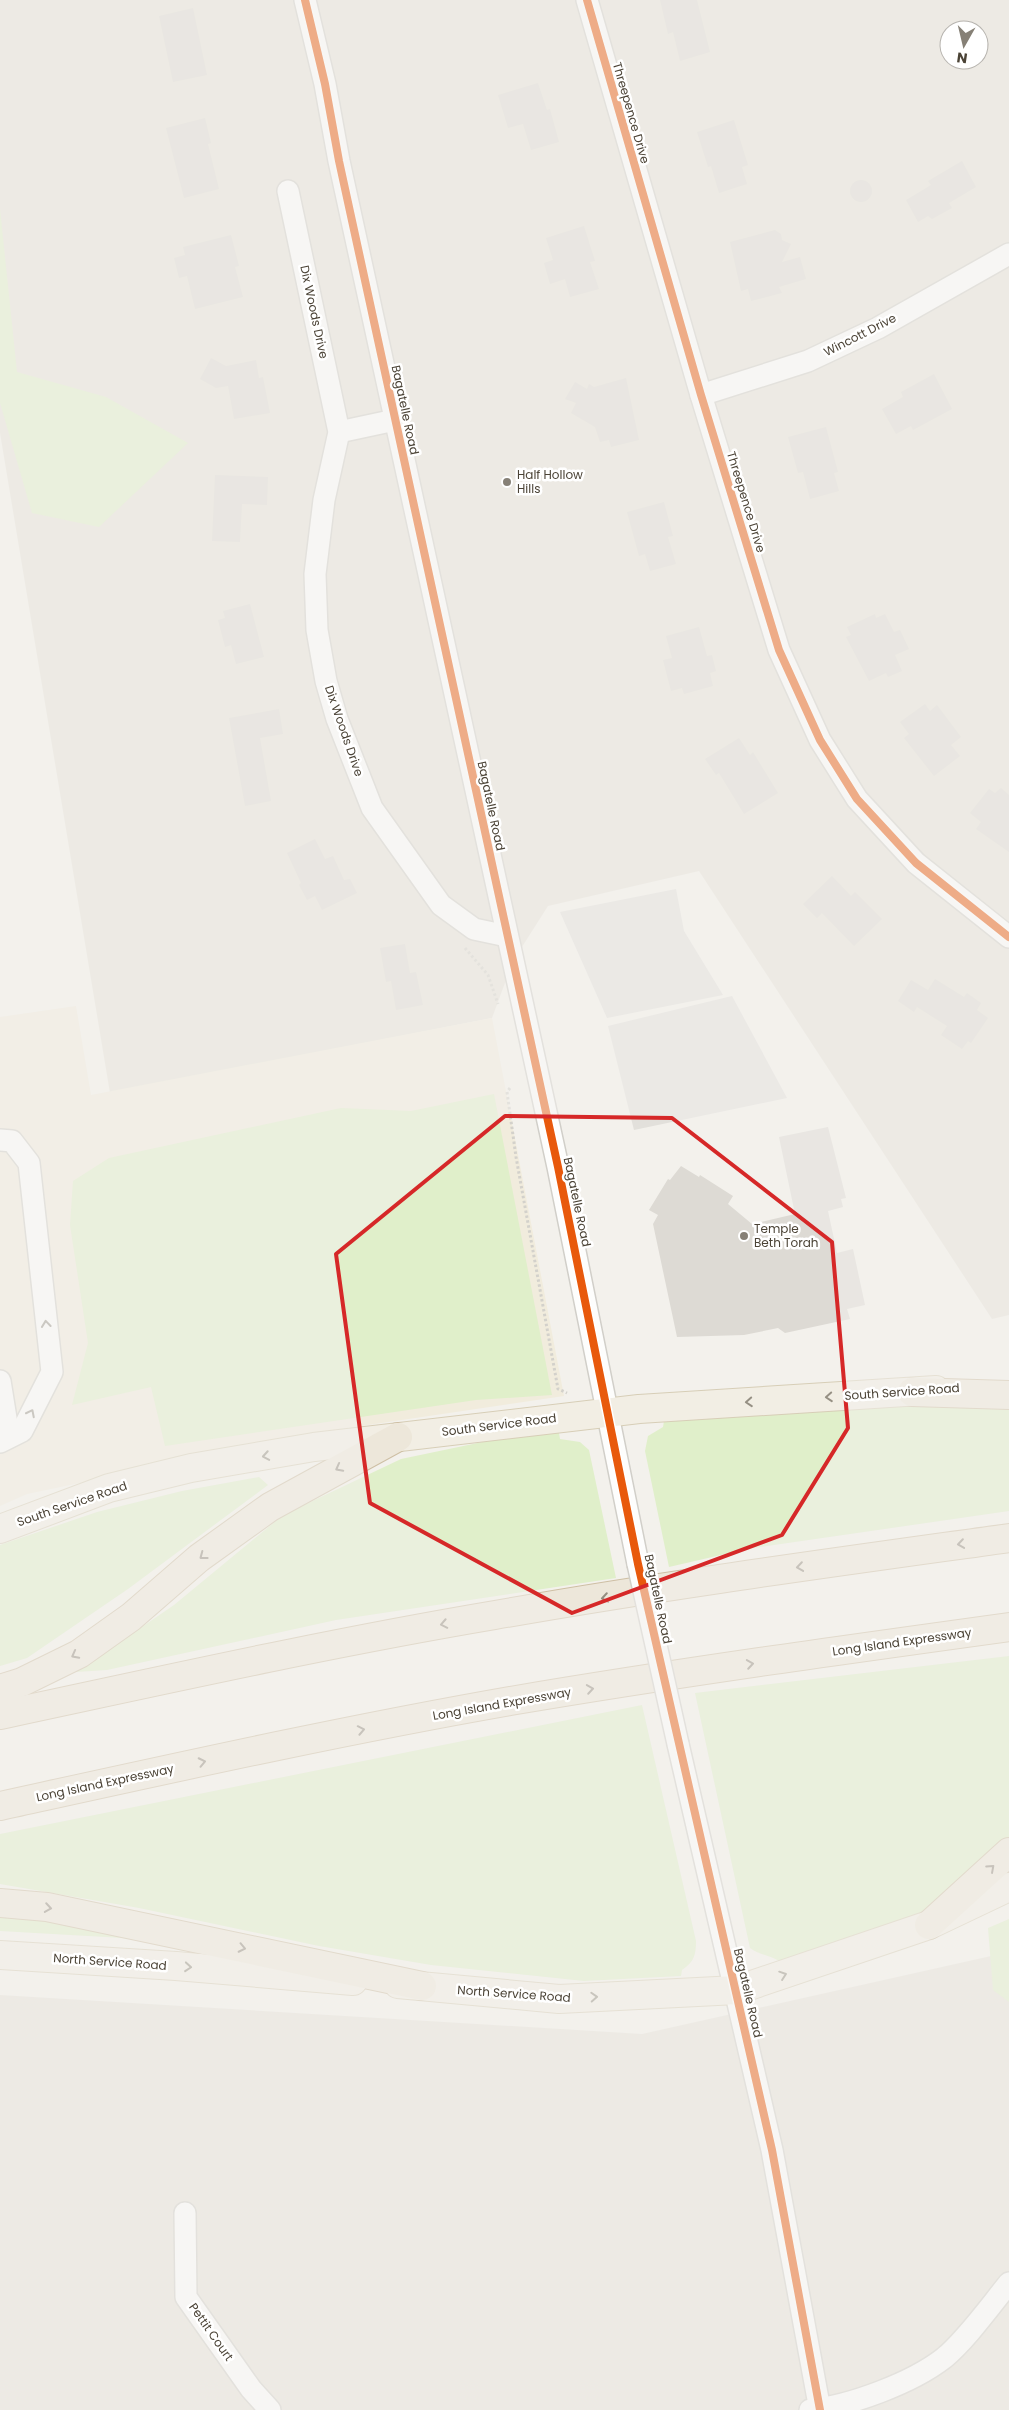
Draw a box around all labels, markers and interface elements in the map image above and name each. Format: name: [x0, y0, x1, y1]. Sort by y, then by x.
north arrow: [939, 20, 989, 70]
text: N: [956, 47, 969, 69]
street label: Threepence Drive: [609, 60, 654, 166]
street label: Dix Woods Drive: [296, 264, 333, 360]
street label: Wincott Drive: [821, 309, 899, 360]
street label: Bagatelle Road: [388, 364, 423, 456]
street label: Threepence Drive: [723, 449, 770, 554]
place label: Half Hollow Hills: [517, 466, 583, 497]
marker: Half Hollow Hills: [501, 476, 513, 488]
street label: Dix Woods Drive: [321, 683, 368, 779]
street label: Bagatelle Road: [474, 760, 509, 852]
street label: Bagatelle Road: [560, 1156, 595, 1248]
place label: Temple Beth Torah: [754, 1220, 819, 1251]
marker: Temple Beth Torah: [738, 1230, 750, 1242]
one-way arrow: [41, 1319, 52, 1327]
street label: South Service Road: [844, 1379, 960, 1404]
one-way arrow: [824, 1391, 832, 1402]
one-way arrow: [745, 1397, 753, 1408]
one-way arrow: [25, 1409, 35, 1418]
street label: South Service Road: [441, 1409, 557, 1440]
one-way arrow: [262, 1450, 270, 1460]
one-way arrow: [336, 1462, 345, 1472]
street label: South Service Road: [14, 1477, 129, 1530]
one-way arrow: [956, 1539, 965, 1549]
one-way arrow: [200, 1550, 209, 1558]
street label: Bagatelle Road: [641, 1553, 676, 1645]
one-way arrow: [795, 1561, 803, 1572]
one-way arrow: [600, 1592, 609, 1602]
one-way arrow: [440, 1619, 449, 1629]
street label: Long Island Expressway: [831, 1623, 973, 1660]
one-way arrow: [71, 1649, 80, 1659]
one-way arrow: [747, 1659, 755, 1670]
street label: Long Island Expressway: [431, 1683, 573, 1724]
one-way arrow: [586, 1684, 594, 1695]
one-way arrow: [357, 1725, 365, 1736]
one-way arrow: [197, 1757, 206, 1768]
street label: Long Island Expressway: [35, 1760, 176, 1805]
one-way arrow: [986, 1865, 995, 1874]
one-way arrow: [44, 1902, 53, 1912]
one-way arrow: [237, 1942, 246, 1953]
street label: Bagatelle Road: [730, 1947, 767, 2039]
street label: North Service Road: [53, 1949, 167, 1974]
one-way arrow: [185, 1961, 193, 1972]
one-way arrow: [778, 1971, 786, 1981]
street label: North Service Road: [457, 1981, 571, 2006]
one-way arrow: [591, 1992, 599, 2003]
street label: Pettit Court: [185, 2299, 238, 2364]

